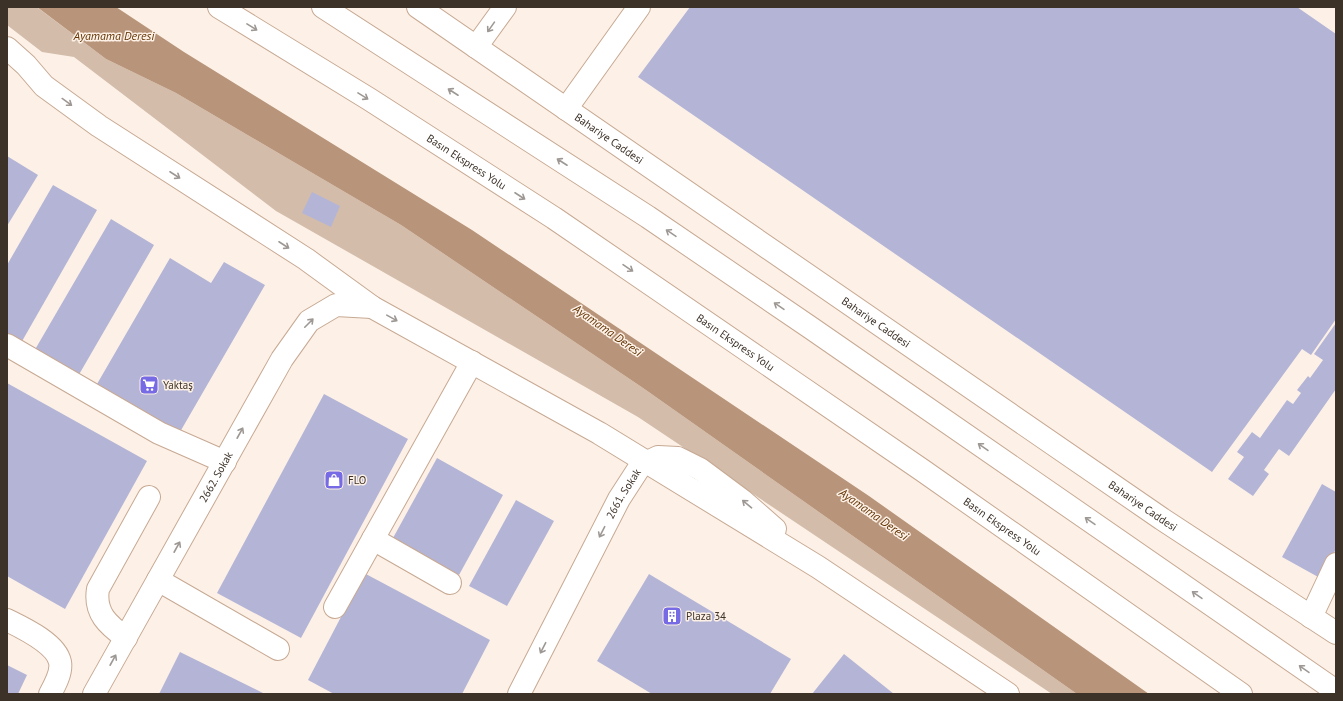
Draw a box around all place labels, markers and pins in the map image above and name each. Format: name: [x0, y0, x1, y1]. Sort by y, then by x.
supermarket icon: Yaktaş: [138, 374, 160, 396]
place label: Yaktaş: [163, 378, 193, 392]
shop icon: FLO: [323, 469, 345, 491]
place label: FLO: [348, 473, 366, 487]
building icon: Plaza 34: [661, 605, 683, 627]
place label: Plaza 34: [686, 609, 726, 623]

